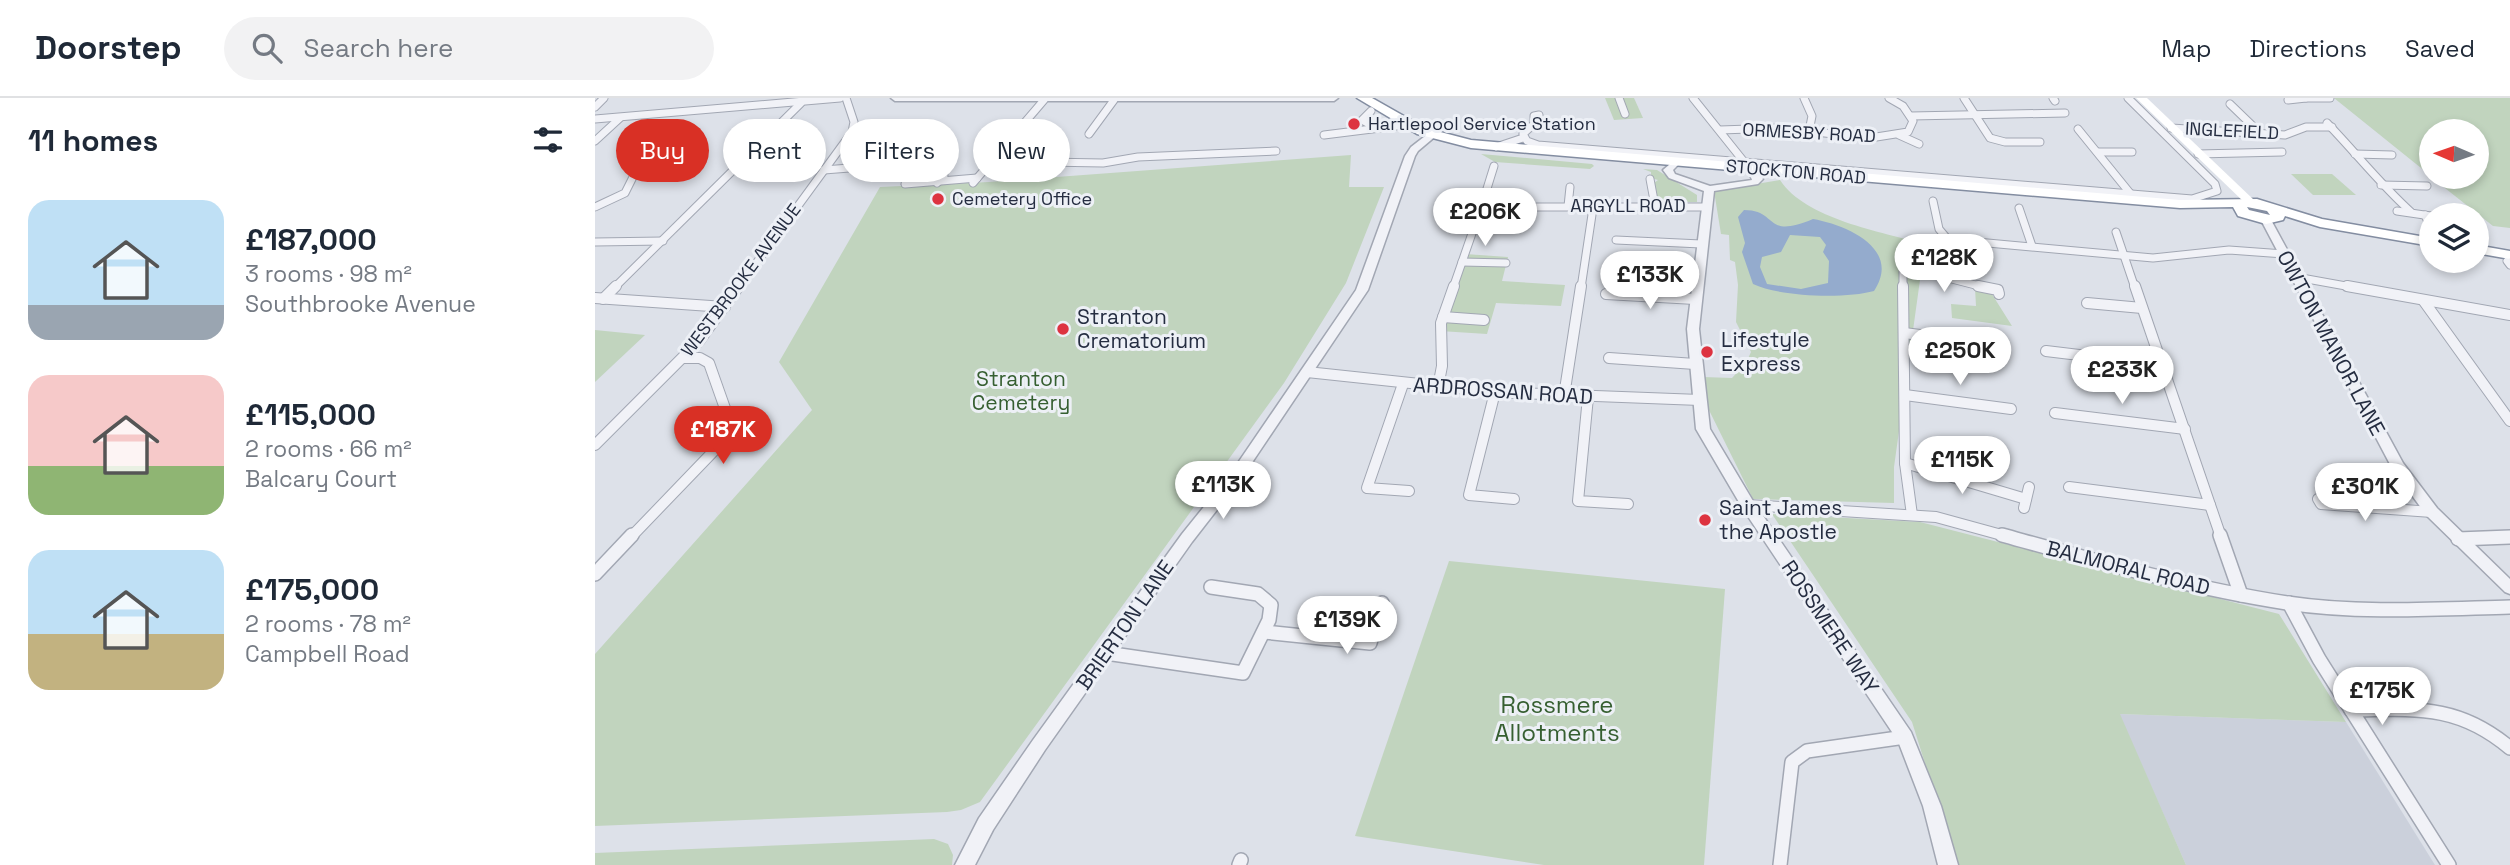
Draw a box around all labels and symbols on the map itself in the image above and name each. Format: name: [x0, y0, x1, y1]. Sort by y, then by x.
place label: Hartlepool Service Station: [1368, 112, 1596, 135]
marker: Hartlepool Service Station: [1346, 116, 1362, 132]
street label: INGLEFIELD: [2184, 117, 2280, 144]
street label: ORMESBY ROAD: [1742, 118, 1876, 147]
north arrow: [2419, 119, 2489, 189]
street label: STOCKTON ROAD: [1725, 154, 1867, 189]
place label: Cemetery Office: [952, 187, 1092, 210]
pin: £206K: [1436, 188, 1534, 248]
marker: Cemetery Office: [930, 191, 946, 207]
street label: ARGYLL ROAD: [1570, 194, 1686, 217]
street label: WESTBROOKE AVENUE: [676, 199, 806, 361]
pin: £128K: [1895, 234, 1993, 294]
street label: OWTON MANOR LANE: [2271, 246, 2392, 440]
pin: £133K: [1601, 252, 1699, 311]
place label: Stranton Crematorium: [1077, 303, 1206, 354]
marker: Stranton Crematorium: [1055, 321, 1071, 337]
place label: Lifestyle Express: [1721, 326, 1810, 377]
pin: £250K: [1911, 328, 2009, 387]
marker: Lifestyle Express: [1699, 344, 1715, 360]
pin: £233K: [2073, 346, 2171, 406]
park label: Stranton Cemetery: [972, 365, 1070, 416]
street label: ARDROSSAN ROAD: [1412, 371, 1594, 410]
pin: £187K: [674, 406, 772, 466]
pin: £115K: [1913, 436, 2011, 496]
pin: £113K: [1174, 462, 1272, 521]
pin: £301K: [2316, 464, 2414, 523]
place label: Saint James the Apostle: [1719, 494, 1842, 545]
marker: Saint James the Apostle: [1697, 512, 1713, 528]
street label: BALMORAL ROAD: [2043, 534, 2213, 601]
street label: BRIERTON LANE: [1070, 554, 1179, 695]
street label: ROSSMERE WAY: [1776, 555, 1885, 699]
pin: £139K: [1298, 596, 1396, 656]
pin: £175K: [2333, 668, 2431, 727]
park label: Rossmere Allotments: [1494, 689, 1620, 748]

